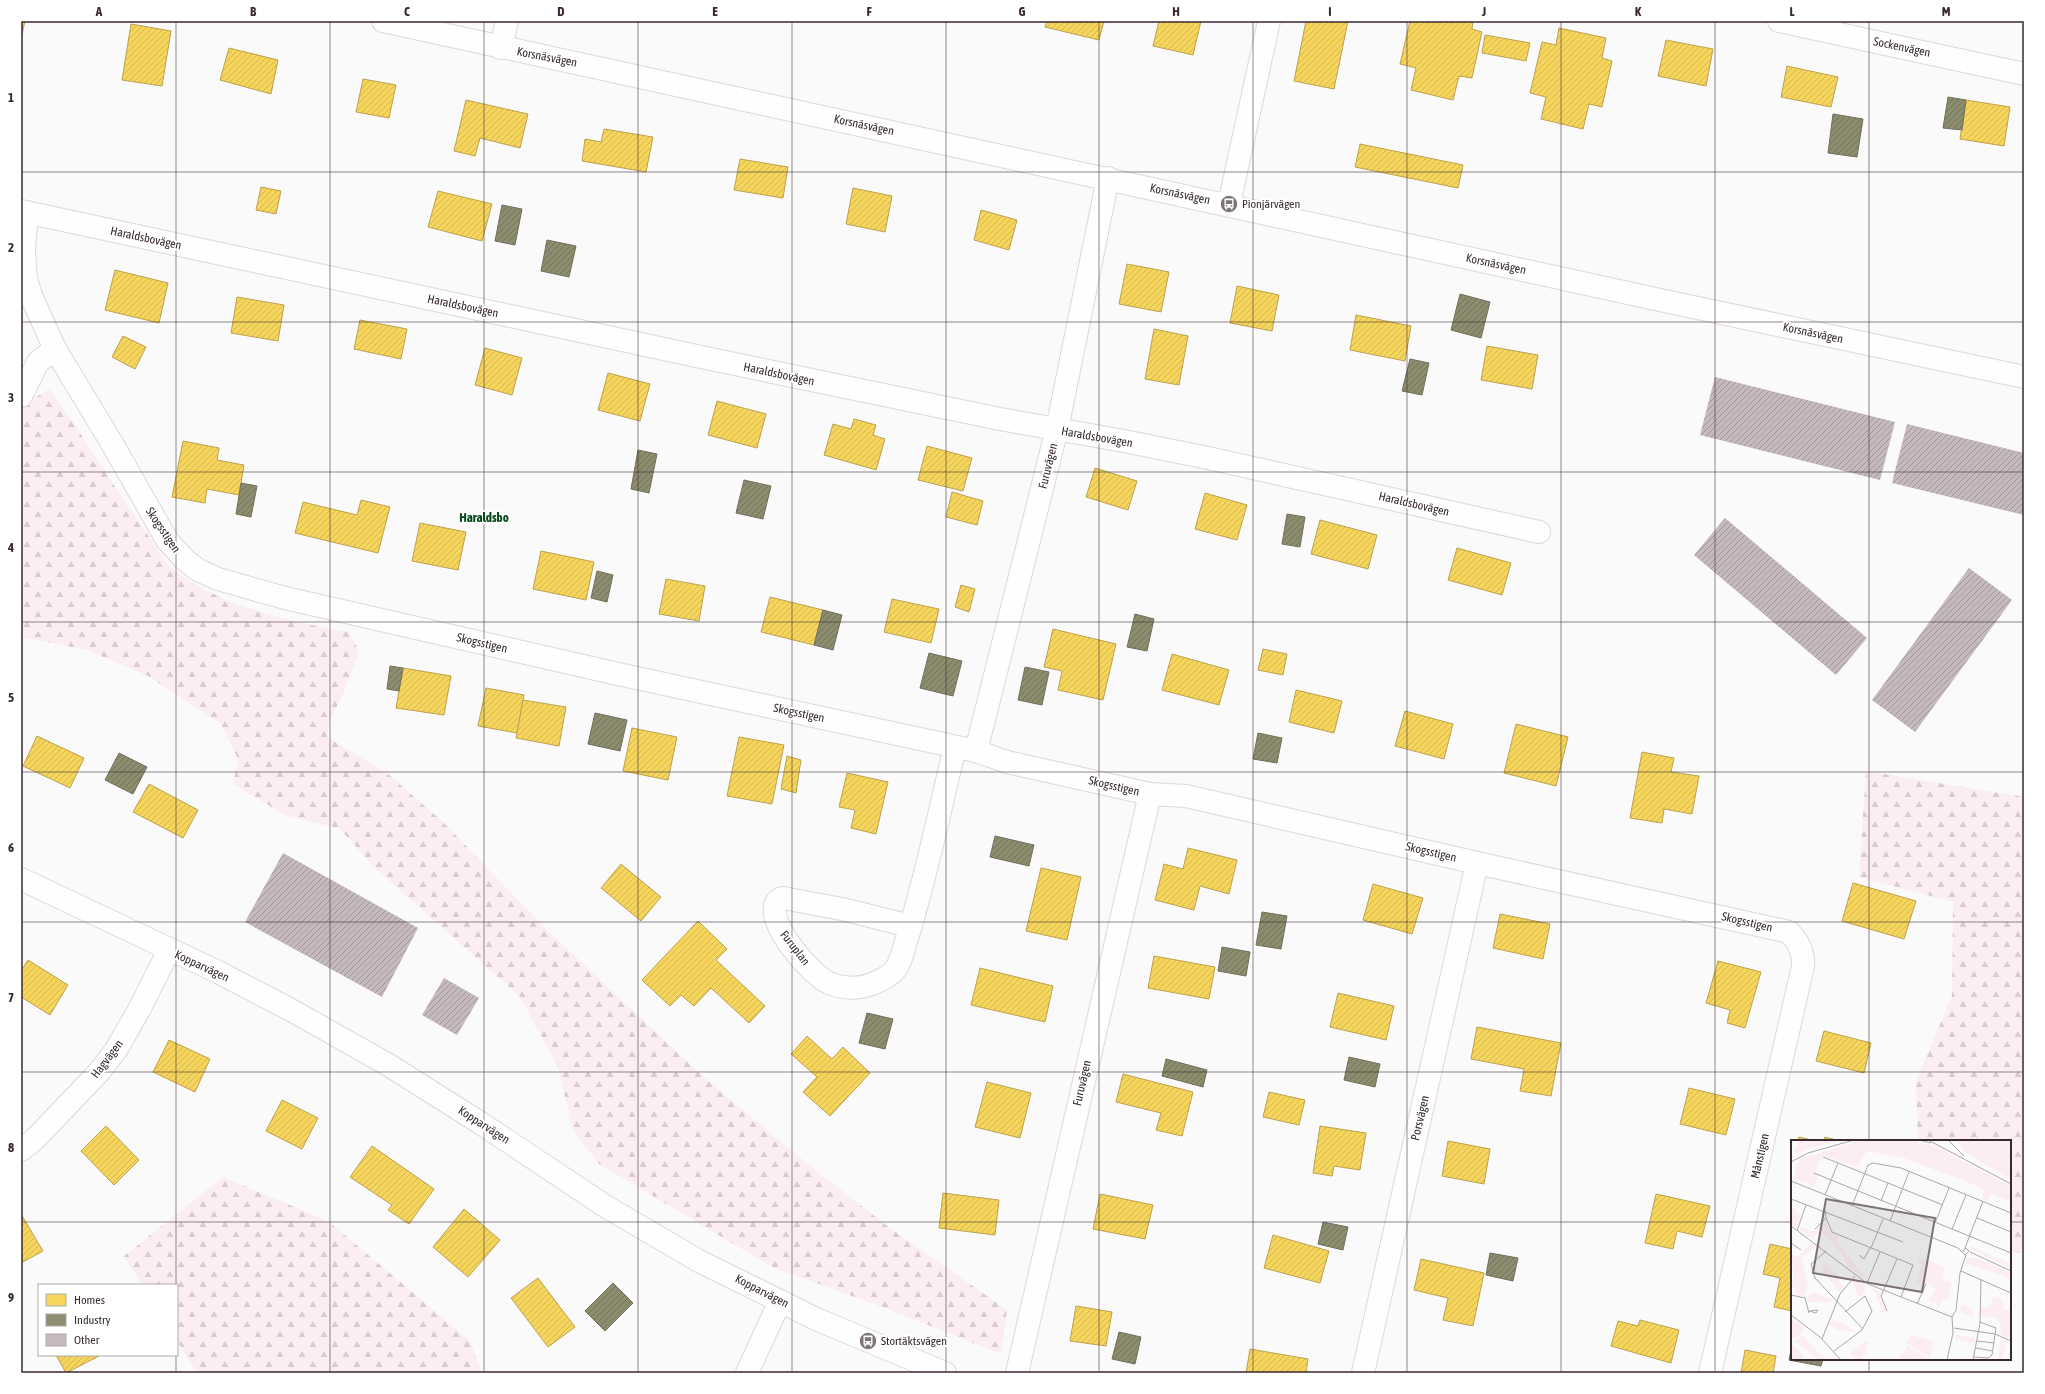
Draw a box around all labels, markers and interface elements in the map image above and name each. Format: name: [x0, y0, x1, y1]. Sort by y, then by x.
text: A: [95, 4, 103, 19]
text: B: [250, 4, 257, 19]
text: C: [404, 4, 410, 19]
text: D: [557, 4, 565, 19]
text: E: [712, 4, 718, 19]
text: F: [866, 4, 872, 19]
text: G: [1019, 4, 1026, 19]
text: H: [1172, 4, 1180, 19]
text: I: [1328, 4, 1332, 19]
text: J: [1481, 4, 1486, 19]
text: K: [1635, 4, 1642, 19]
text: L: [1789, 4, 1795, 19]
text: M: [1942, 4, 1951, 19]
street label: Sockenvägen: [1872, 34, 1932, 60]
street label: Korsnäsvägen: [516, 44, 578, 70]
text: 1: [8, 90, 14, 105]
street label: Korsnäsvägen: [833, 112, 895, 138]
street label: Korsnäsvägen: [1149, 181, 1211, 207]
bus stop icon: Pionjärvägen: [1219, 194, 1239, 214]
place label: Pionjärvägen: [1242, 197, 1300, 211]
street label: Haraldsbovägen: [109, 224, 183, 252]
text: 2: [8, 240, 14, 255]
street label: Korsnäsvägen: [1465, 251, 1527, 277]
street label: Haraldsbovägen: [426, 292, 500, 320]
street label: Korsnäsvägen: [1782, 320, 1844, 346]
street label: Haraldsbovägen: [742, 360, 816, 388]
text: 3: [8, 390, 14, 405]
street label: Haraldsbovägen: [1060, 424, 1134, 450]
street label: Furuvägen: [1036, 442, 1060, 490]
street label: Haraldsbovägen: [1377, 489, 1451, 519]
street label: Skogsstigen: [143, 505, 183, 555]
district label: Haraldsbo: [459, 510, 509, 525]
text: 4: [7, 540, 14, 555]
street label: Skogsstigen: [455, 630, 509, 656]
text: 5: [8, 690, 14, 705]
street label: Skogsstigen: [772, 701, 826, 725]
street label: Skogsstigen: [1087, 773, 1141, 799]
street label: Skogsstigen: [1404, 839, 1458, 865]
text: 6: [8, 840, 14, 855]
street label: Skogsstigen: [1720, 909, 1774, 935]
street label: Furuplan: [777, 928, 813, 968]
street label: Kopparvägen: [173, 947, 231, 985]
text: 7: [8, 990, 14, 1005]
street label: Hagvägen: [88, 1037, 126, 1081]
street label: Furuvägen: [1070, 1059, 1094, 1107]
street label: Porsvägen: [1408, 1094, 1432, 1142]
street label: Kopparvägen: [456, 1103, 512, 1147]
street label: Månstigen: [1748, 1132, 1772, 1180]
text: 8: [8, 1140, 14, 1155]
inset map: [1791, 1140, 2011, 1360]
street label: Kopparvägen: [733, 1272, 791, 1310]
legend: [38, 1284, 178, 1356]
text: 9: [8, 1290, 14, 1305]
text: Homes: [74, 1293, 105, 1307]
text: Industry: [74, 1313, 111, 1327]
bus stop icon: Stortäktsvägen: [858, 1331, 878, 1351]
text: Other: [74, 1333, 100, 1347]
place label: Stortäktsvägen: [881, 1334, 947, 1348]

